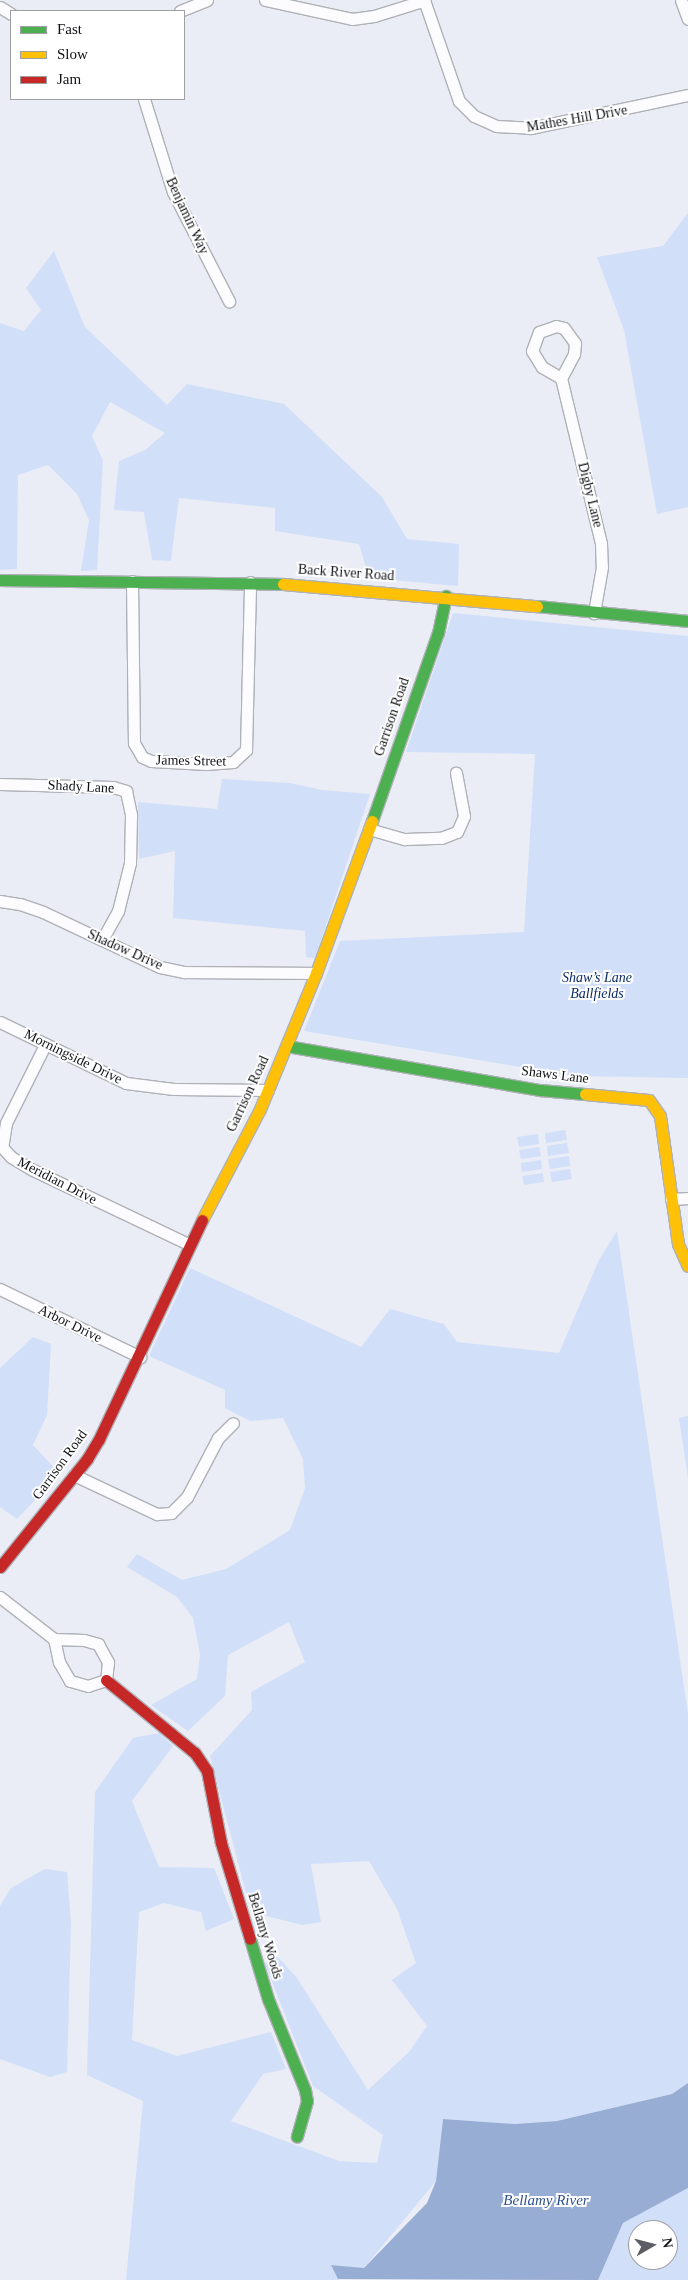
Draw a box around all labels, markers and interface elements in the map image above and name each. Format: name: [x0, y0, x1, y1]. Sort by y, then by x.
legend: [10, 10, 185, 100]
text: Fast: [57, 21, 82, 37]
text: Slow: [57, 46, 88, 62]
text: Jam: [57, 71, 81, 87]
street label: Mathes Hill Drive: [525, 102, 629, 136]
street label: Benjamin Way: [162, 175, 212, 257]
street label: Digby Lane: [574, 461, 606, 529]
street label: Back River Road: [297, 561, 395, 585]
street label: Garrison Road: [371, 675, 413, 759]
street label: James Street: [156, 752, 226, 770]
street label: Shady Lane: [47, 777, 115, 797]
street label: Shadow Drive: [85, 926, 165, 974]
park label: Shaw’s Lane Ballfields: [562, 970, 632, 1002]
street label: Morningside Drive: [21, 1026, 125, 1088]
street label: Garrison Road: [223, 1053, 273, 1135]
street label: Shaws Lane: [520, 1063, 590, 1087]
street label: Meridian Drive: [15, 1154, 99, 1208]
street label: Arbor Drive: [35, 1301, 105, 1347]
street label: Garrison Road: [29, 1427, 91, 1503]
street label: Bellamy Woods: [244, 1891, 286, 1981]
water label: Bellamy River: [503, 2192, 589, 2210]
north arrow: [628, 2220, 678, 2270]
text: N: [659, 2237, 675, 2249]

